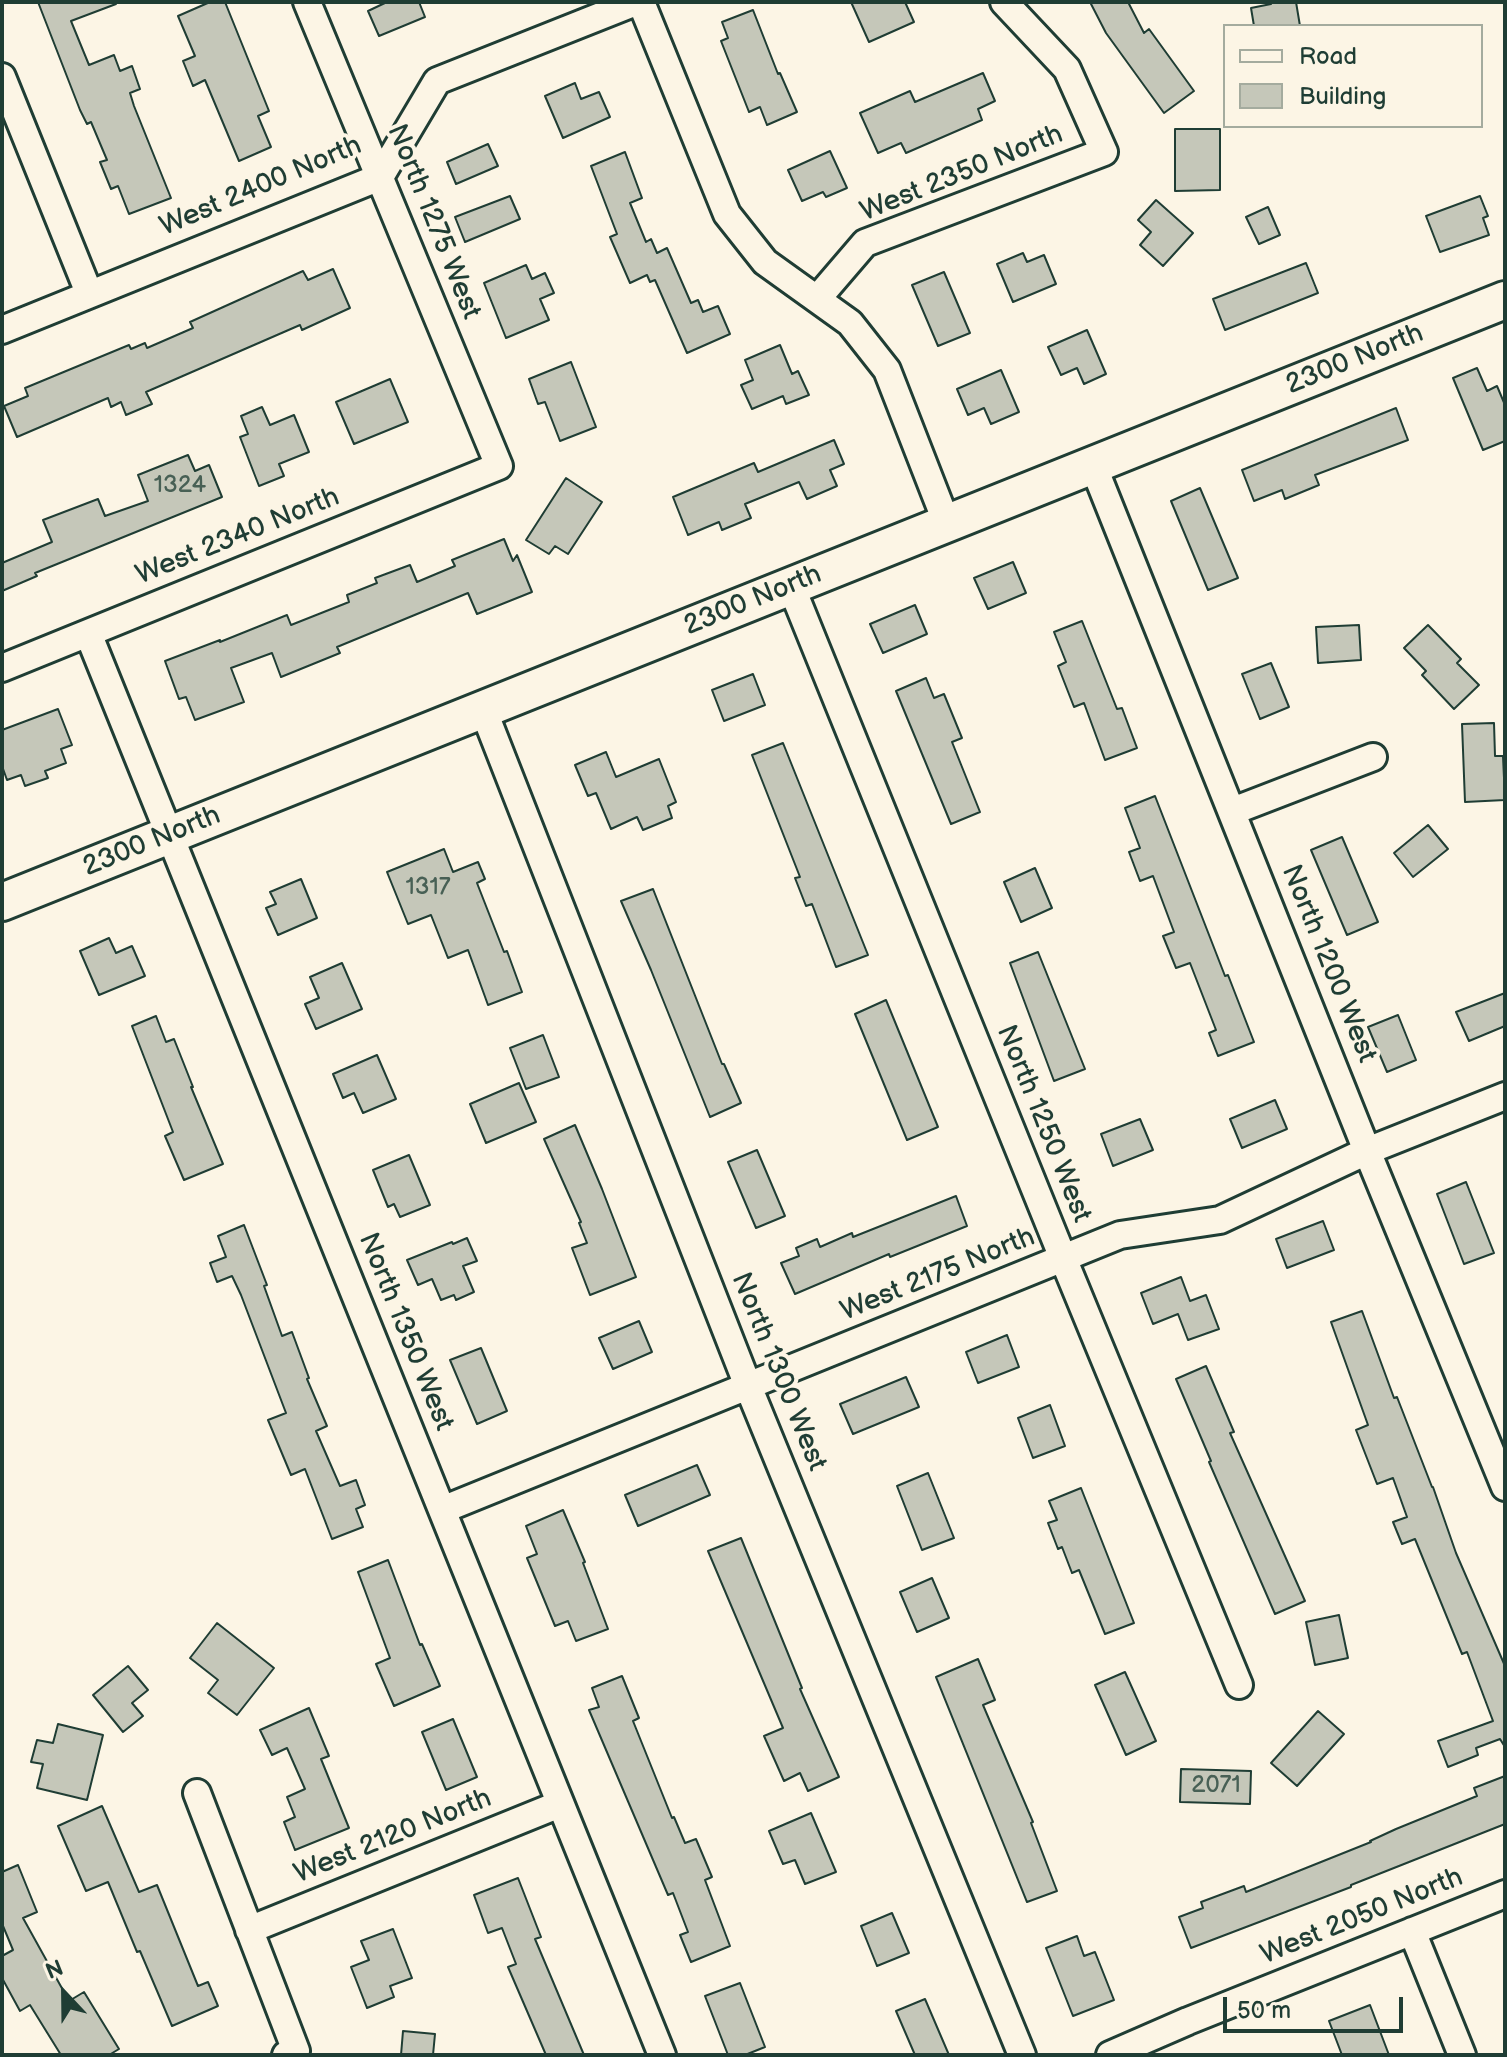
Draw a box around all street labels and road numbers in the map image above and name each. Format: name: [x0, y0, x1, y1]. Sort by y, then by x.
street label: West 2350 North: [856, 118, 1068, 230]
street label: North 1275 West: [379, 120, 487, 324]
street label: West 2400 North: [155, 129, 367, 245]
street label: 2300 North: [1281, 317, 1429, 403]
street label: West 2340 North: [131, 481, 345, 593]
street label: 2300 North: [679, 558, 827, 644]
street label: 2300 North: [78, 799, 226, 885]
street label: North 1200 West: [1273, 860, 1383, 1068]
street label: North 1250 West: [988, 1021, 1098, 1227]
street label: West 2175 North: [836, 1221, 1040, 1329]
street label: North 1350 West: [350, 1228, 460, 1436]
street label: North 1300 West: [723, 1268, 833, 1476]
street label: West 2120 North: [290, 1782, 496, 1892]
street label: West 2050 North: [1256, 1861, 1468, 1973]

